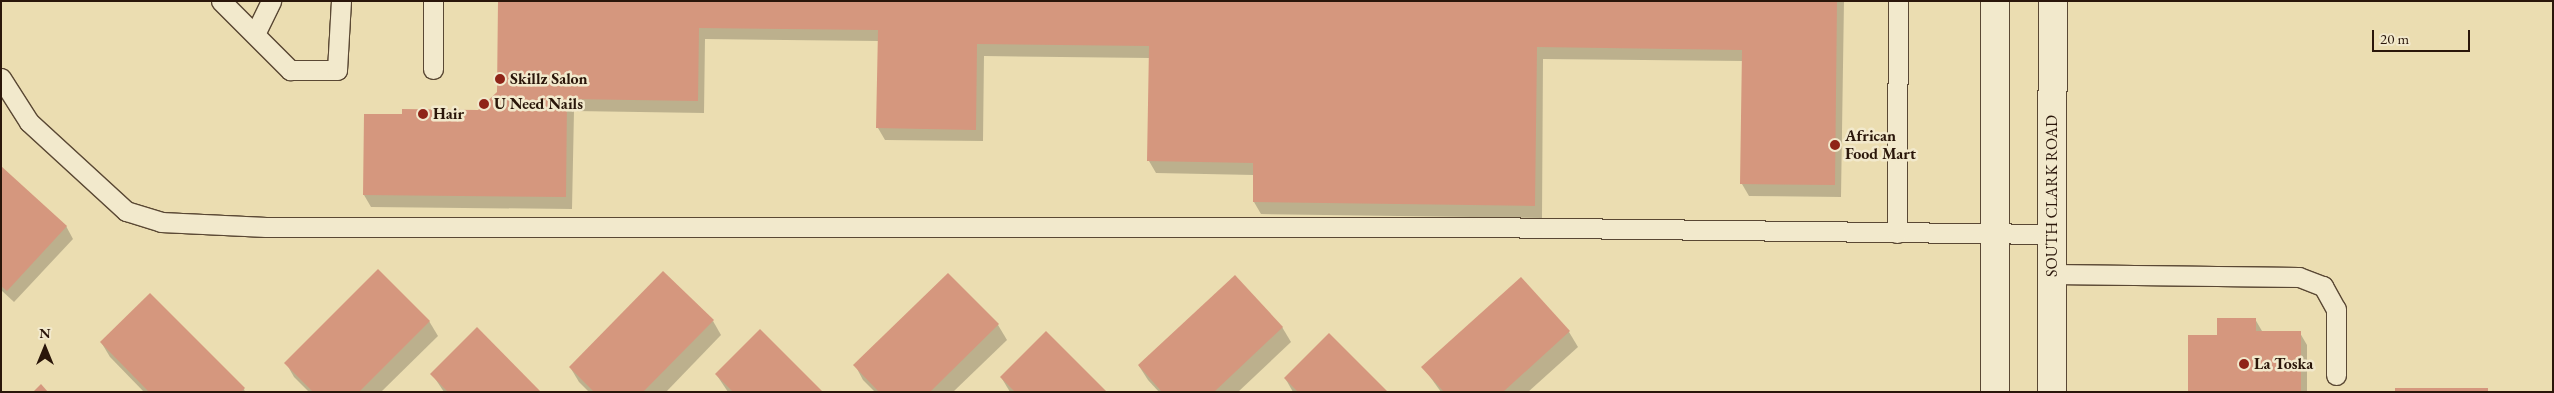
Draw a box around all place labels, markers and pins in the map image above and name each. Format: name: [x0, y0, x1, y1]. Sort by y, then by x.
place label: Skillz Salon: [510, 69, 588, 89]
marker: Skillz Salon: [494, 73, 506, 85]
place label: U Need Nails: [494, 94, 583, 114]
marker: U Need Nails: [478, 98, 490, 110]
place label: Hair: [433, 104, 464, 124]
marker: Hair: [417, 108, 429, 120]
place label: African Food Mart: [1845, 126, 1916, 164]
marker: African Food Mart: [1829, 139, 1841, 151]
place label: La Toska: [2254, 354, 2313, 374]
marker: La Toska: [2238, 358, 2250, 370]

